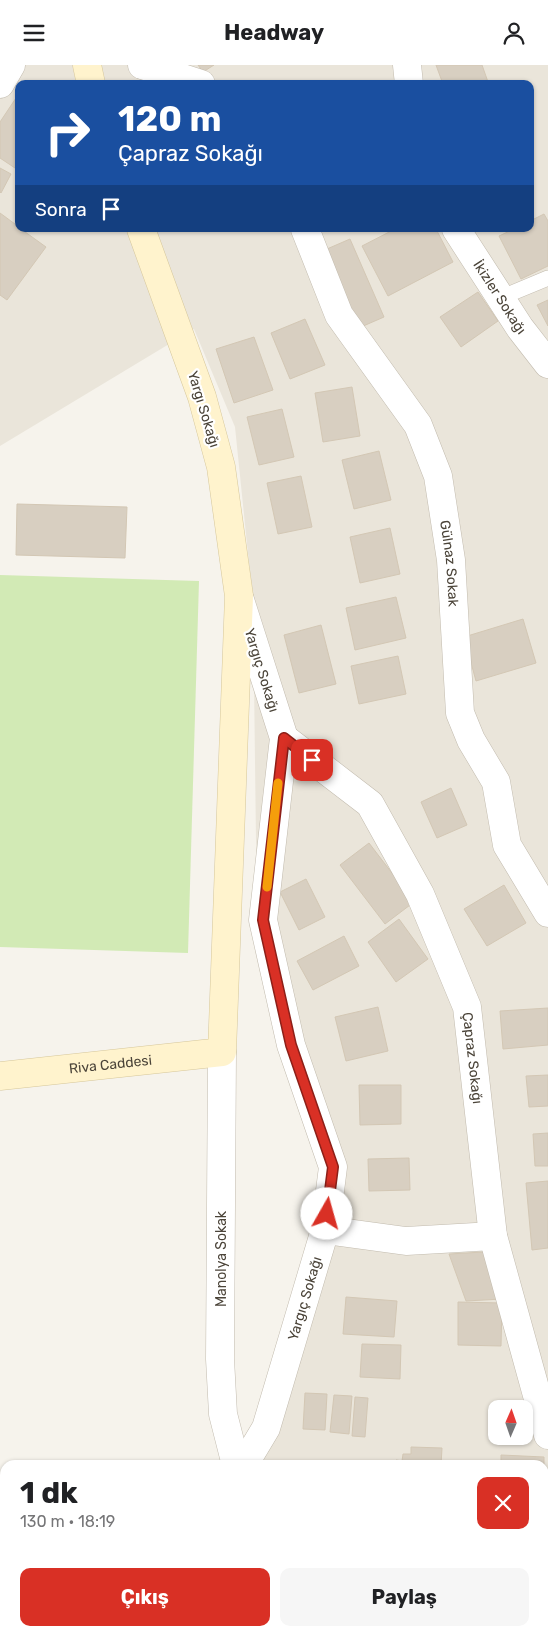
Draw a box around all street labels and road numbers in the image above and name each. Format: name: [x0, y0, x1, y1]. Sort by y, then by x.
street label: İkizler Sokağı: [469, 257, 530, 338]
street label: Yargı Sokağı: [184, 369, 223, 449]
street label: Gülnaz Sokak: [436, 519, 462, 608]
street label: Yargıç Sokağı: [241, 626, 282, 714]
street label: Çapraz Sokağı: [459, 1011, 486, 1105]
street label: Riva Caddesi: [68, 1052, 153, 1077]
street label: Manolya Sokak: [213, 1210, 230, 1307]
street label: Yargıç Sokağı: [285, 1255, 326, 1343]

